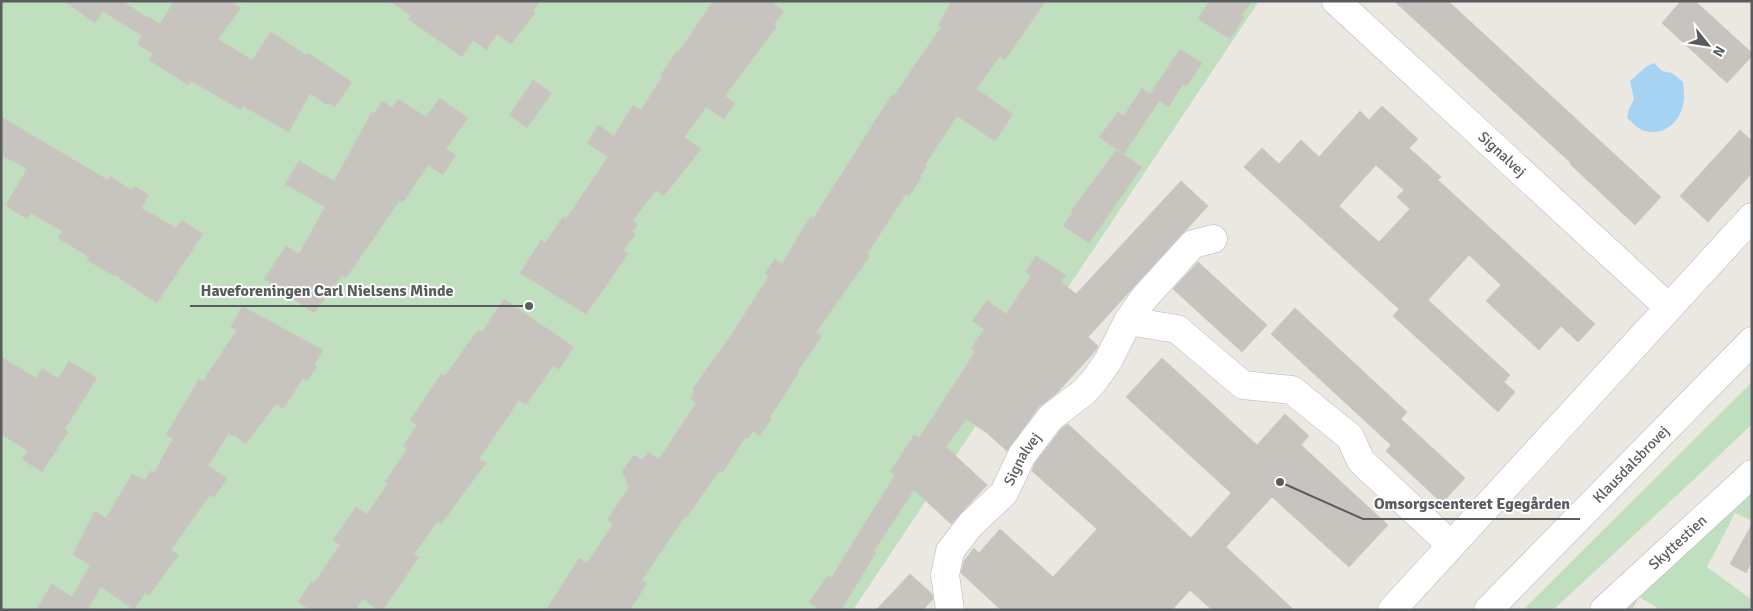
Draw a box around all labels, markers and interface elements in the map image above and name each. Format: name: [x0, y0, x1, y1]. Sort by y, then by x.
north arrow: [1683, 20, 1733, 70]
text: N: [1709, 43, 1729, 60]
street label: Signalvej: [1474, 128, 1530, 181]
callout: Haveforeningen Carl Nielsens Minde: [190, 275, 463, 306]
text: Haveforeningen Carl Nielsens Minde: [200, 281, 454, 301]
street label: Klausdalsbrovej: [1589, 422, 1673, 507]
street label: Signalvej: [1000, 429, 1045, 488]
callout: Omsorgscenteret Egegården: [1363, 488, 1580, 519]
text: Omsorgscenteret Egegården: [1374, 494, 1570, 514]
street label: Skyttestien: [1645, 511, 1710, 574]

